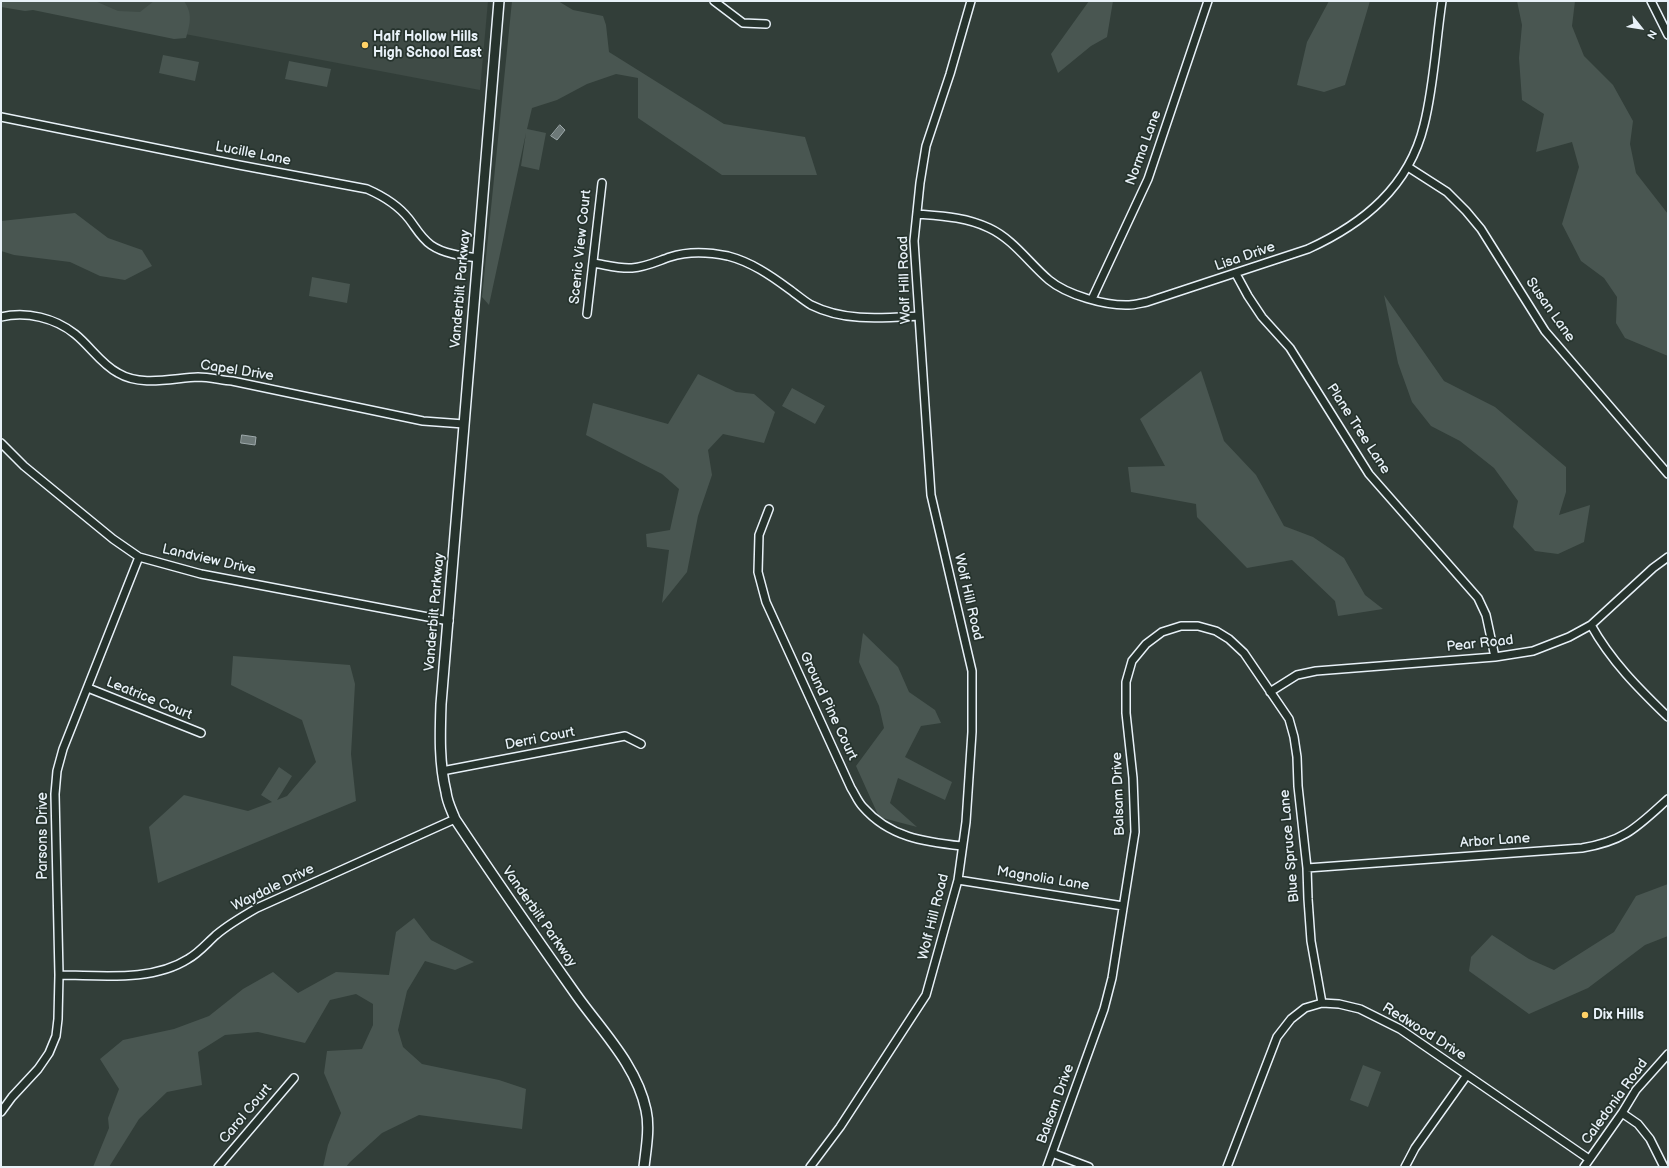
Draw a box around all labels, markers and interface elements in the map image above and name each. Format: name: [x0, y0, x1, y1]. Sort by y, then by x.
north arrow: [1621, 8, 1661, 48]
text: N: [1644, 27, 1660, 41]
place label: Half Hollow Hills High School East: [373, 29, 482, 62]
marker: Half Hollow Hills High School East: [360, 40, 370, 50]
street label: Norma Lane: [1123, 108, 1165, 188]
street label: Lucille Lane: [214, 138, 292, 170]
street label: Scenic View Court: [567, 189, 595, 305]
street label: Vanderbilt Parkway: [447, 229, 475, 349]
street label: Wolf Hill Road: [895, 235, 915, 325]
street label: Lisa Drive: [1213, 239, 1277, 275]
street label: Susan Lane: [1522, 275, 1578, 345]
street label: Capel Drive: [199, 357, 275, 385]
street label: Plane Tree Lane: [1323, 381, 1393, 477]
street label: Landview Drive: [160, 541, 258, 579]
street label: Vanderbilt Parkway: [421, 552, 449, 672]
street label: Wolf Hill Road: [950, 552, 986, 642]
street label: Pear Road: [1446, 632, 1514, 656]
street label: Ground Pine Court: [796, 649, 860, 763]
street label: Leatrice Court: [104, 674, 194, 724]
street label: Derri Court: [504, 724, 576, 754]
street label: Balsam Drive: [1109, 752, 1129, 836]
street label: Blue Spruce Lane: [1277, 789, 1303, 903]
street label: Parsons Drive: [35, 792, 51, 880]
street label: Arbor Lane: [1459, 830, 1531, 852]
street label: Waydale Drive: [229, 861, 317, 915]
street label: Magnolia Lane: [995, 863, 1091, 895]
street label: Vanderbilt Parkway: [498, 864, 580, 970]
street label: Wolf Hill Road: [915, 872, 953, 962]
street label: Redwood Drive: [1379, 1000, 1469, 1064]
place label: Dix Hills: [1593, 1007, 1644, 1023]
marker: Dix Hills: [1580, 1010, 1590, 1020]
street label: Caledonia Road: [1578, 1056, 1652, 1148]
street label: Balsam Drive: [1034, 1062, 1078, 1146]
street label: Carol Court: [216, 1081, 276, 1147]

